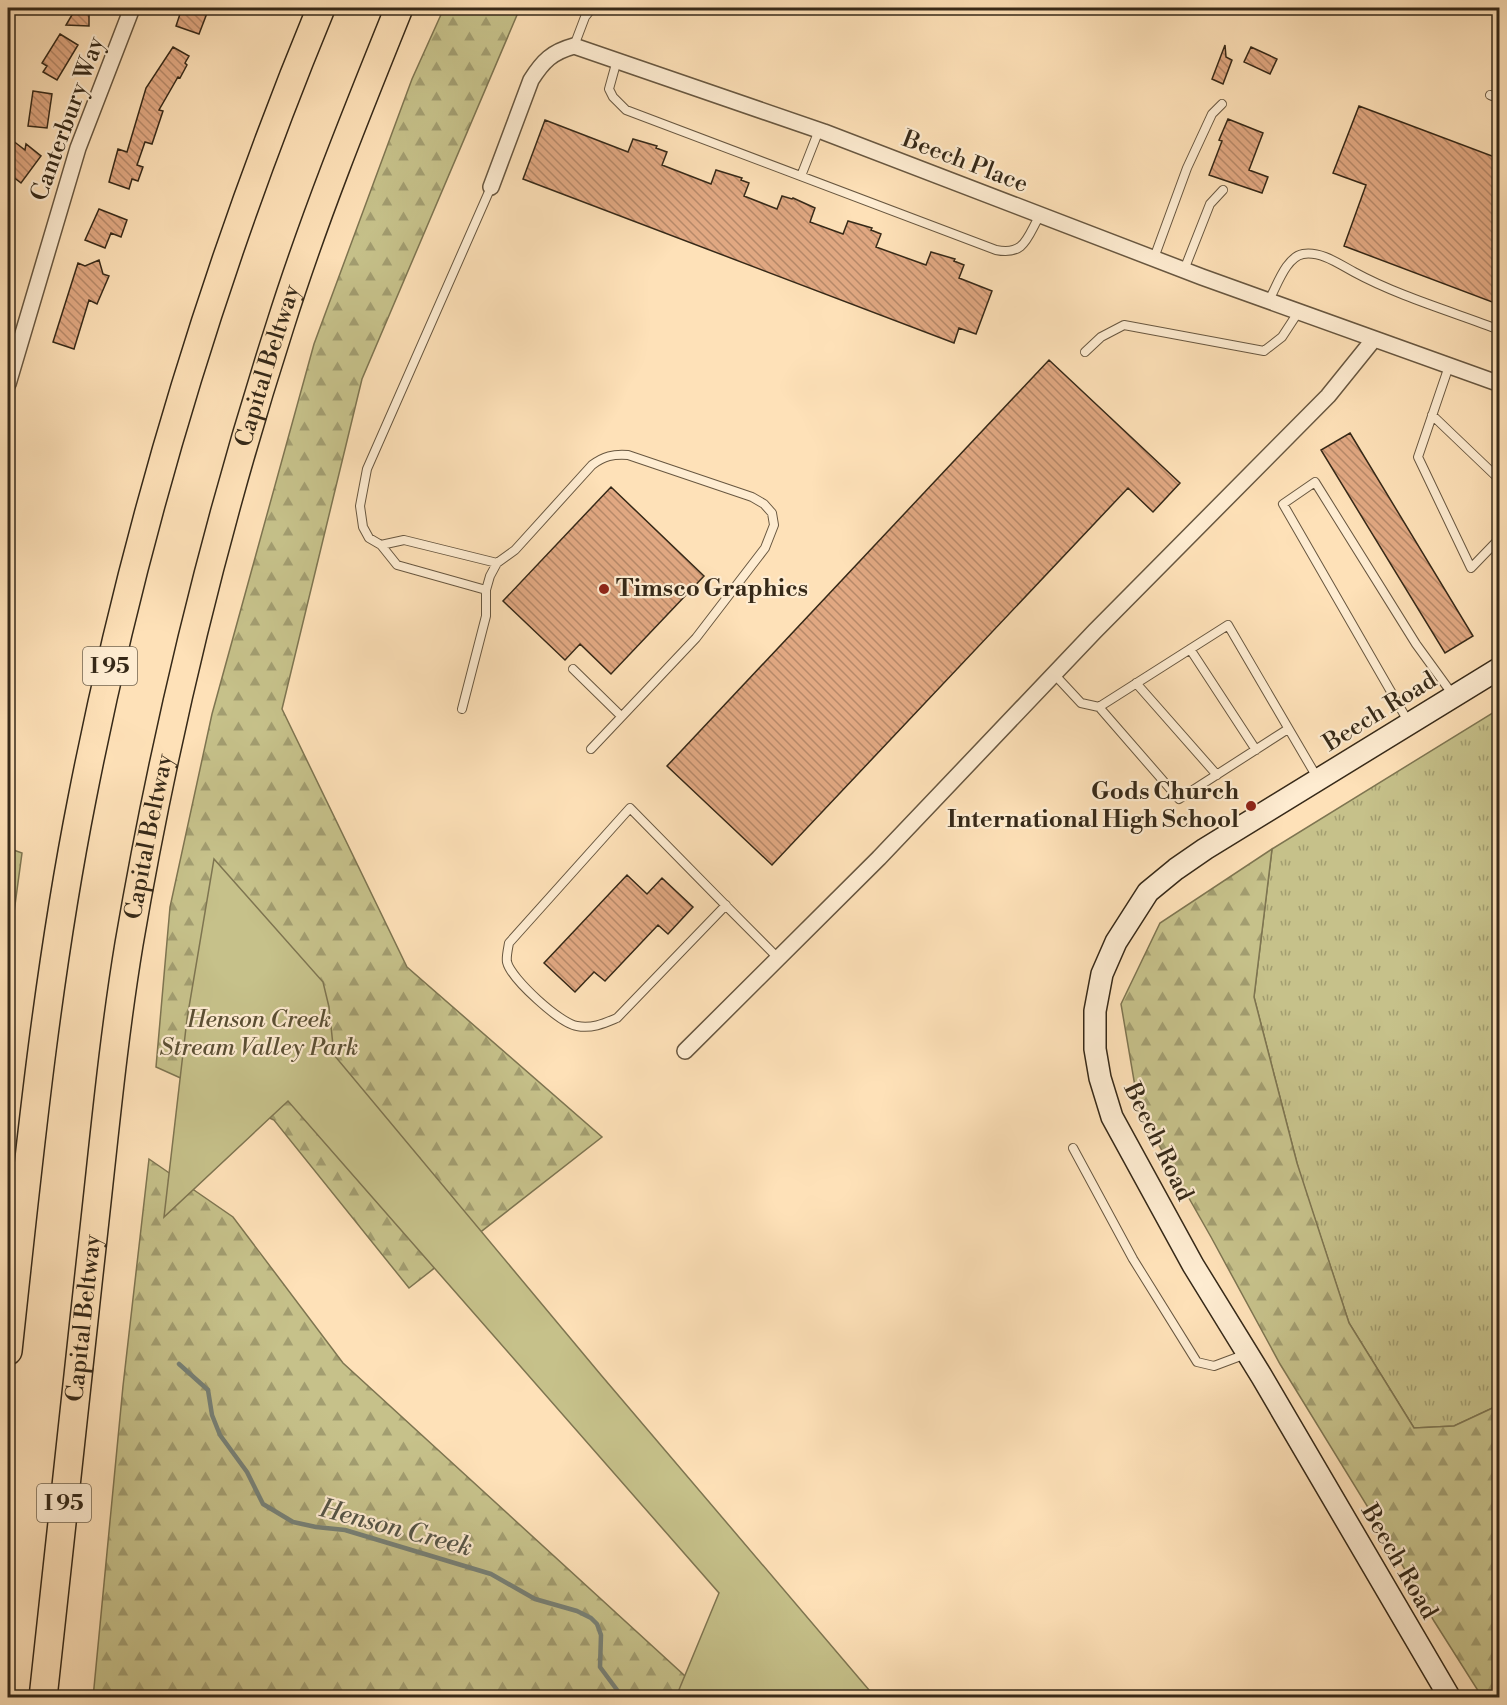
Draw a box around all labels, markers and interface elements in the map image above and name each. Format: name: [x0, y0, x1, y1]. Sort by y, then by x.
street label: Canterbury Way: [24, 32, 112, 205]
street label: Beech Place: [897, 124, 1032, 200]
street label: Capital Beltway: [229, 281, 307, 450]
place label: Timsco Graphics: [616, 574, 808, 604]
marker: Timsco Graphics: [597, 582, 611, 596]
road number: I 95: [83, 647, 137, 685]
street label: Beech Road: [1317, 665, 1443, 759]
street label: Capital Beltway: [119, 751, 180, 922]
place label: Gods Church International High School: [947, 777, 1239, 835]
marker: Gods Church International High School: [1244, 799, 1258, 813]
park label: Henson Creek Stream Valley Park: [160, 1005, 358, 1063]
street label: Beech Road: [1116, 1077, 1200, 1206]
street label: Capital Beltway: [60, 1233, 108, 1403]
road number: I 95: [37, 1484, 91, 1522]
water label: Henson Creek: [315, 1492, 476, 1564]
street label: Beech Road: [1354, 1498, 1444, 1625]

